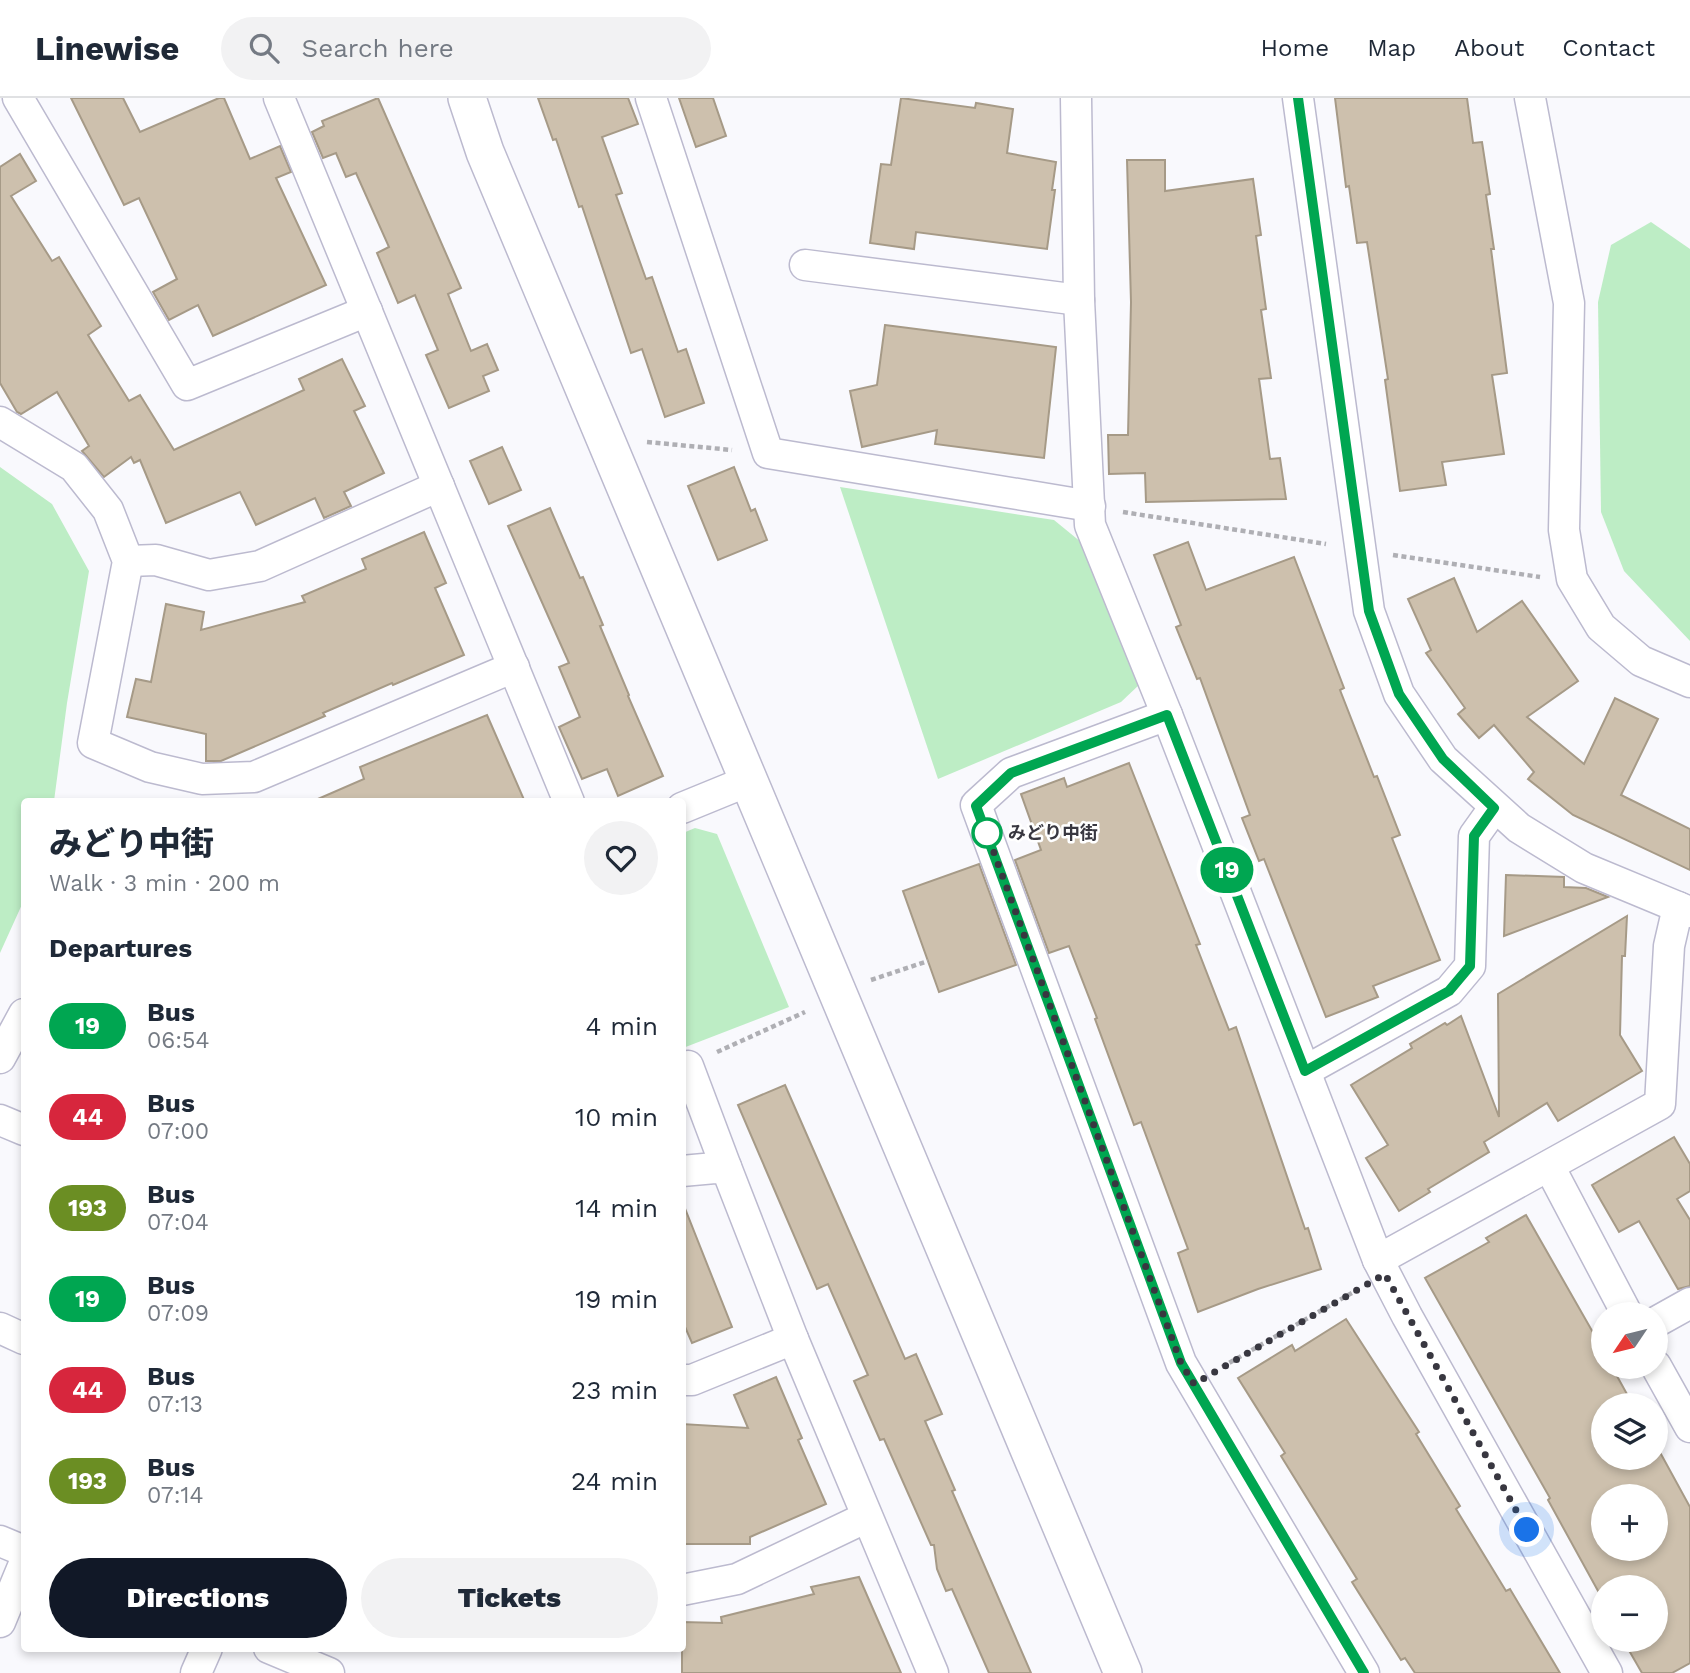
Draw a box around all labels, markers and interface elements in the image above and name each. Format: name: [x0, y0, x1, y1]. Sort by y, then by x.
search box: [221, 17, 711, 80]
text: Linewise: [35, 29, 179, 68]
icon: search: [245, 29, 283, 67]
text: Search here: [301, 33, 454, 63]
text: Home: [1261, 34, 1329, 62]
text: Map: [1367, 34, 1416, 62]
text: About: [1454, 34, 1524, 62]
text: Contact: [1562, 34, 1655, 62]
marker: みどり中街: [972, 818, 1002, 848]
button: heart: [584, 821, 658, 895]
place label: みどり中街: [1008, 822, 1098, 843]
text: みどり中街: [49, 824, 214, 863]
line badge: 19: [1196, 847, 1258, 893]
text: 19: [1214, 856, 1240, 884]
text: Walk · 3 min · 200 m: [49, 870, 280, 897]
text: Departures: [49, 933, 192, 963]
text: Bus: [147, 997, 195, 1027]
text: 4 min: [585, 1011, 658, 1041]
text: 19: [75, 1012, 100, 1040]
text: 06:54: [147, 1027, 210, 1054]
text: Bus: [147, 1088, 195, 1118]
text: 10 min: [575, 1102, 658, 1132]
text: 44: [72, 1103, 103, 1131]
text: 07:00: [147, 1118, 209, 1145]
text: Bus: [147, 1179, 195, 1209]
text: 14 min: [575, 1193, 658, 1223]
text: 193: [68, 1194, 107, 1222]
text: 07:04: [147, 1209, 209, 1236]
text: Bus: [147, 1270, 195, 1300]
text: 19 min: [575, 1284, 658, 1314]
text: 19: [75, 1285, 100, 1313]
text: 07:09: [147, 1300, 209, 1327]
north arrow: [1591, 1302, 1668, 1379]
map controls: [1591, 1302, 1668, 1652]
text: Bus: [147, 1361, 195, 1391]
text: 23 min: [571, 1375, 658, 1405]
text: 44: [72, 1376, 103, 1404]
text: 07:13: [147, 1391, 203, 1418]
button: layers: [1591, 1393, 1668, 1470]
text: Bus: [147, 1452, 195, 1482]
text: 24 min: [571, 1466, 658, 1496]
text: 193: [68, 1467, 107, 1495]
text: 07:14: [147, 1482, 204, 1509]
button: +: [1591, 1484, 1668, 1561]
your location: [1509, 1512, 1544, 1547]
button: Directions: [49, 1558, 347, 1638]
button: Tickets: [361, 1558, 658, 1638]
button: −: [1591, 1575, 1668, 1652]

